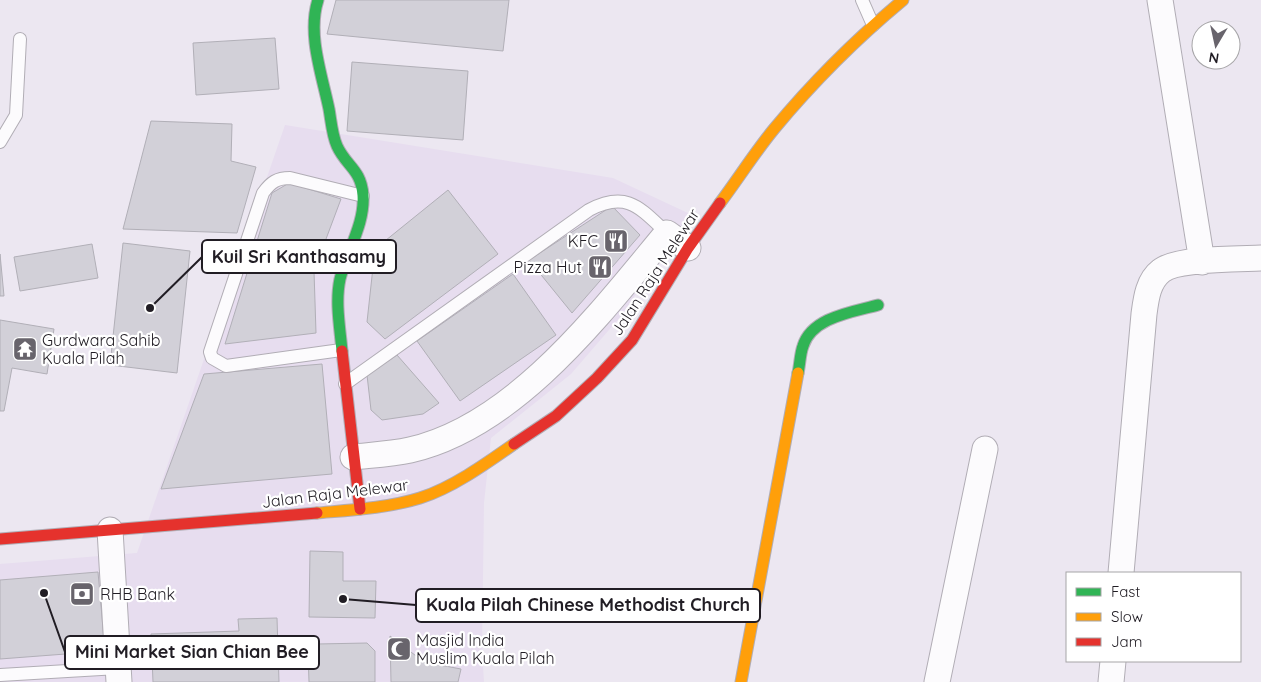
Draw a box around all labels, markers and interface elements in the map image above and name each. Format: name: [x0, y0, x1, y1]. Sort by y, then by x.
north arrow: [1191, 20, 1241, 70]
text: N: [1207, 48, 1220, 68]
street label: Jalan Raja Melewar: [606, 205, 704, 339]
restaurant icon: KFC: [603, 228, 629, 254]
place label: KFC: [568, 231, 598, 251]
callout: Kuil Sri Kanthasamy: [202, 240, 396, 273]
text: Kuil Sri Kanthasamy: [212, 245, 386, 268]
restaurant icon: Pizza Hut: [587, 254, 613, 280]
place label: Pizza Hut: [514, 257, 582, 277]
place label: Gurdwara Sahib Kuala Pilah: [42, 330, 160, 368]
temple icon: Gurdwara Sahib Kuala Pilah: [12, 336, 38, 362]
street label: Jalan Raja Melewar: [261, 474, 409, 512]
legend: [1066, 572, 1241, 662]
bank icon: RHB Bank: [69, 581, 95, 607]
text: Fast: [1111, 582, 1140, 601]
place label: RHB Bank: [100, 584, 175, 604]
callout: Kuala Pilah Chinese Methodist Church: [416, 589, 760, 622]
text: Kuala Pilah Chinese Methodist Church: [426, 593, 750, 616]
text: Slow: [1111, 607, 1143, 626]
place label: Masjid India Muslim Kuala Pilah: [416, 630, 554, 668]
text: Jam: [1111, 632, 1142, 651]
callout: Mini Market Sian Chian Bee: [65, 636, 319, 669]
mosque icon: Masjid India Muslim Kuala Pilah: [386, 636, 412, 662]
text: Mini Market Sian Chian Bee: [75, 640, 309, 663]

